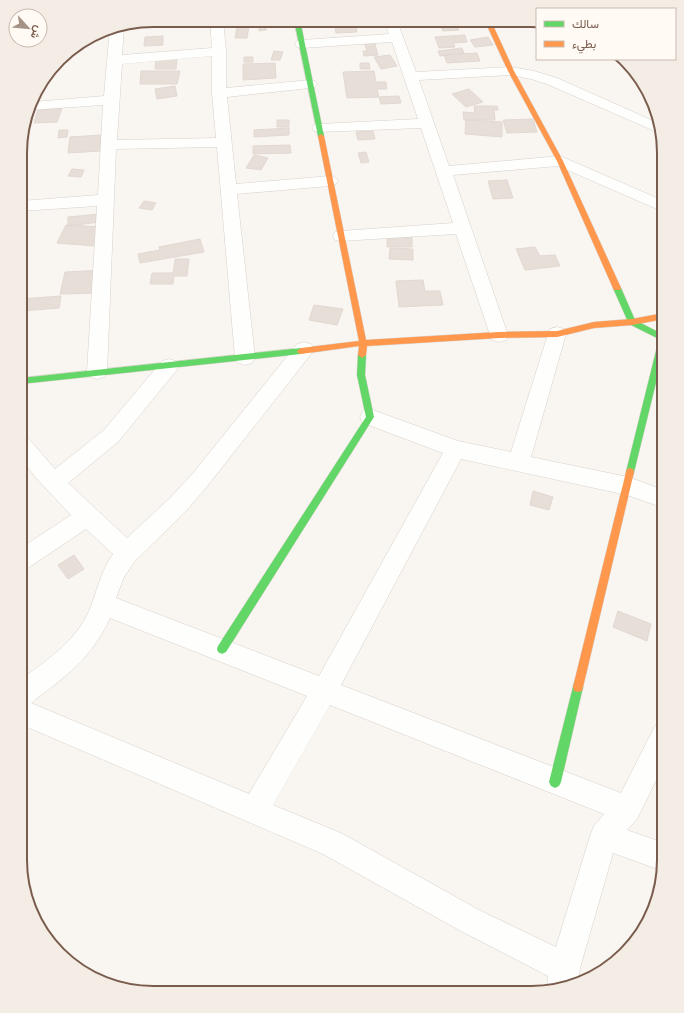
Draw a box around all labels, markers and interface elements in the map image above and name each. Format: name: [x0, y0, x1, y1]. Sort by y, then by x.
north arrow: [8, 8, 48, 48]
legend: [536, 8, 676, 60]
text: سالك: [572, 17, 599, 31]
text: ش: [28, 23, 45, 41]
text: بطيء: [572, 37, 596, 54]

